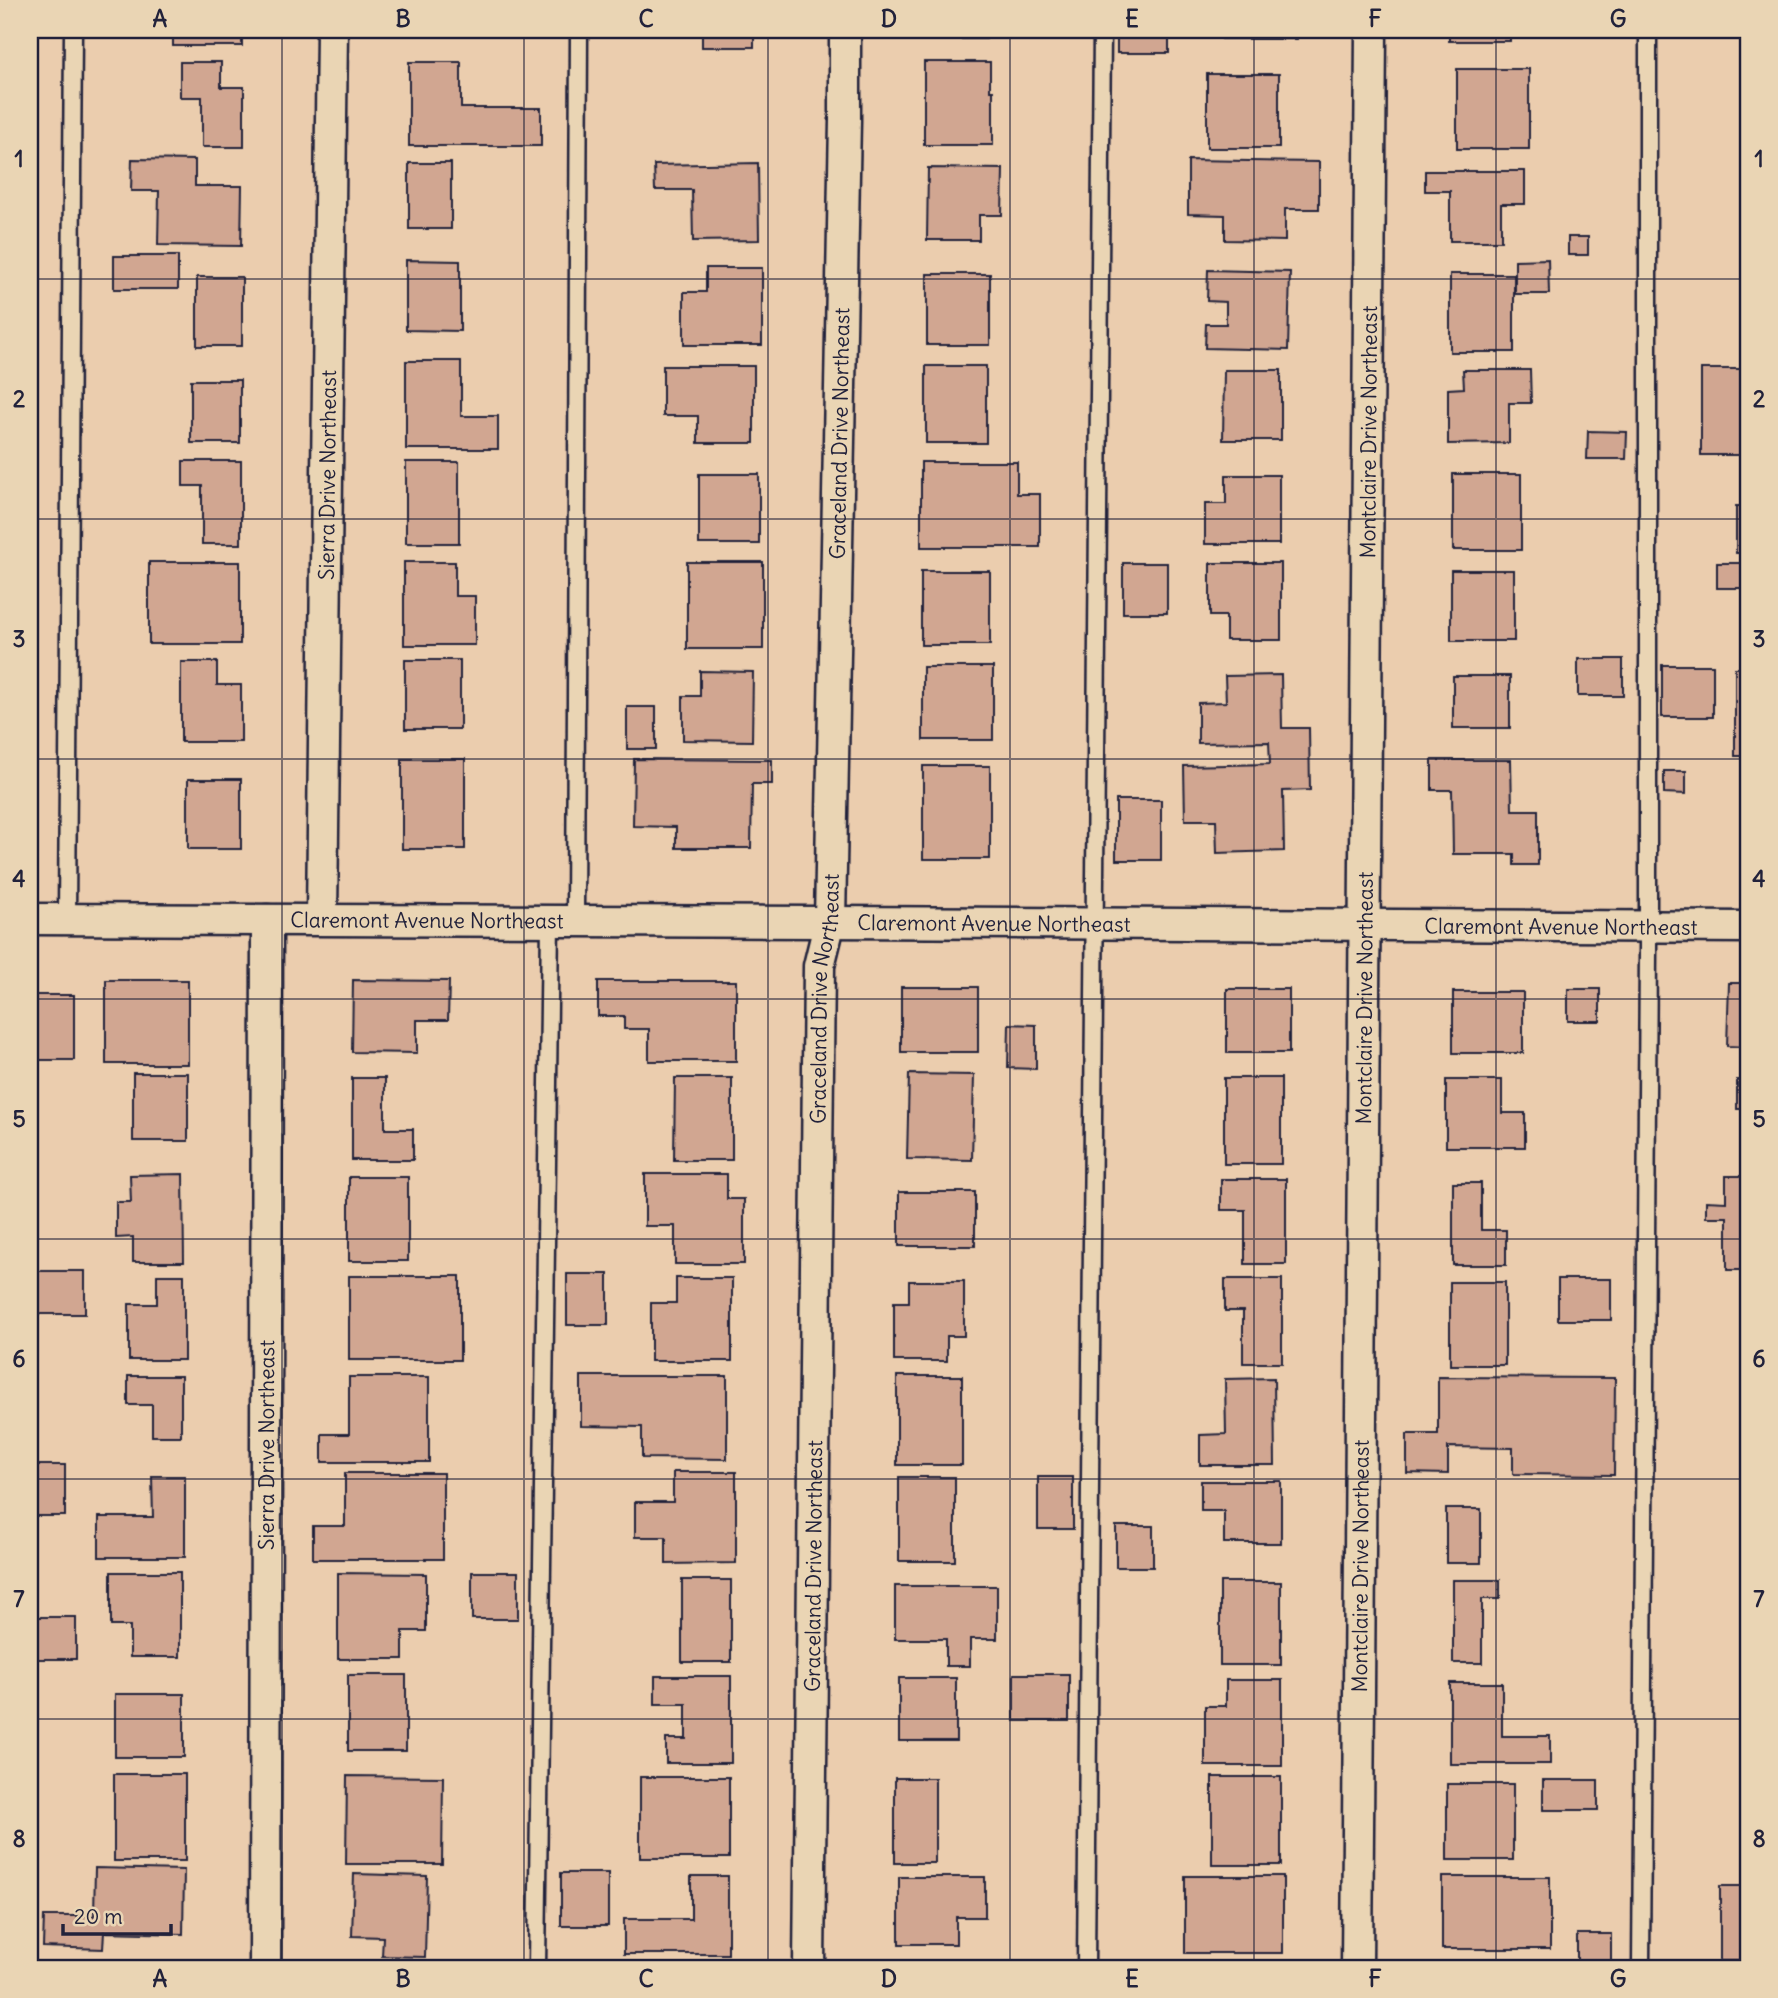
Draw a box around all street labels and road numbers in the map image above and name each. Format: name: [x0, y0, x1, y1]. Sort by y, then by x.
street label: Montclaire Drive Northeast: [1354, 306, 1383, 559]
street label: Graceland Drive Northeast: [823, 307, 855, 560]
street label: Sierra Drive Northeast: [312, 370, 342, 580]
street label: Montclaire Drive Northeast: [1350, 872, 1378, 1125]
street label: Graceland Drive Northeast: [804, 873, 844, 1124]
street label: Claremont Avenue Northeast: [290, 906, 564, 934]
street label: Claremont Avenue Northeast: [857, 909, 1131, 937]
street label: Claremont Avenue Northeast: [1424, 912, 1698, 940]
street label: Sierra Drive Northeast: [252, 1340, 280, 1550]
street label: Graceland Drive Northeast: [798, 1440, 828, 1692]
street label: Montclaire Drive Northeast: [1345, 1440, 1374, 1692]

